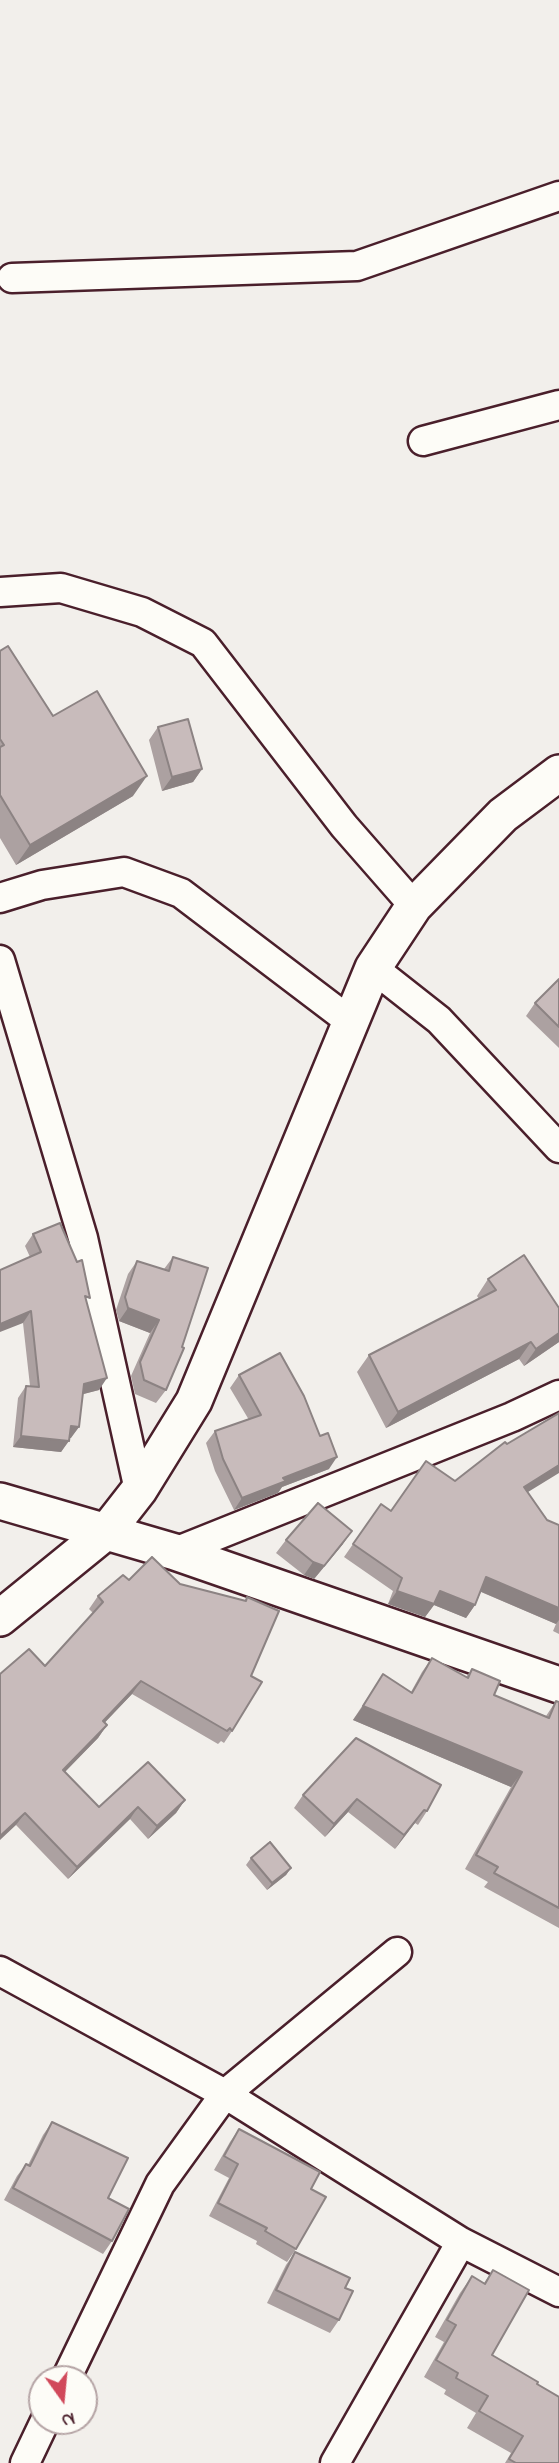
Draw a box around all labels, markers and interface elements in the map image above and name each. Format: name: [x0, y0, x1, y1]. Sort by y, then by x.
north arrow: [28, 2365, 98, 2435]
text: N: [58, 2404, 78, 2434]

